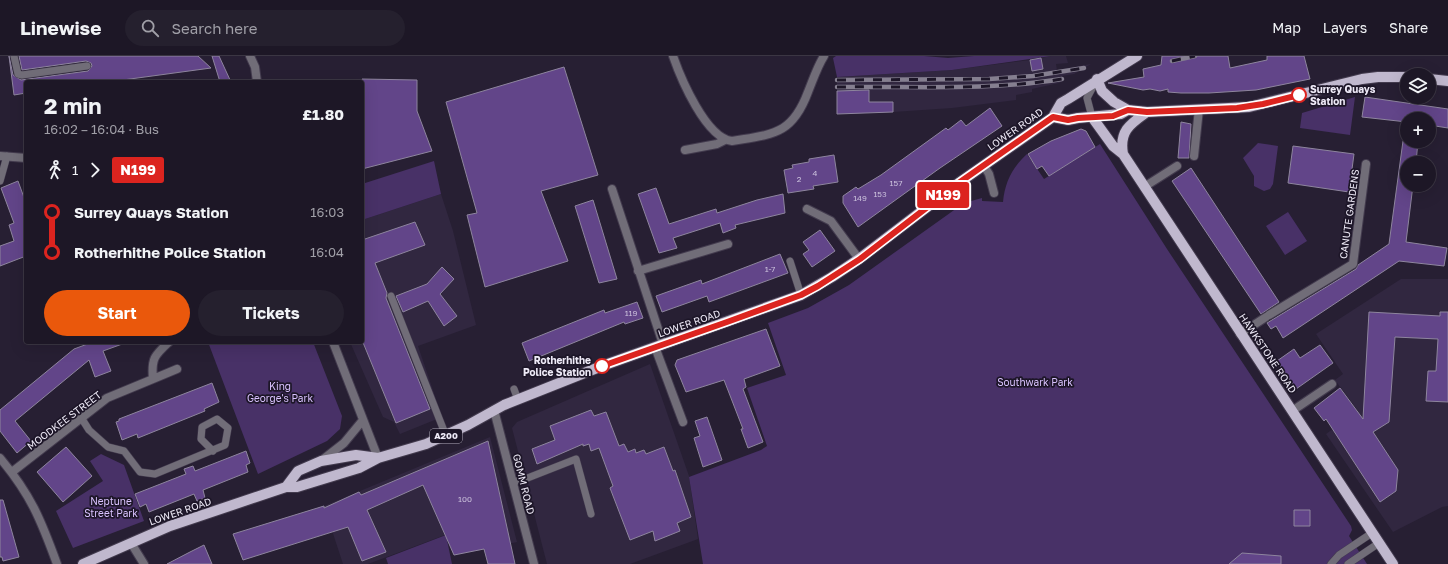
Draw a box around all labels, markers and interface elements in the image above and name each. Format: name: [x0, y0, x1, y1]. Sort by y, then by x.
search box: [125, 10, 405, 46]
text: Linewise: [20, 16, 101, 39]
icon: search: [139, 17, 161, 39]
text: Search here: [171, 19, 257, 37]
text: Map: [1272, 19, 1301, 36]
text: Layers: [1323, 19, 1367, 36]
text: Share: [1389, 19, 1428, 36]
map controls: [1400, 68, 1436, 192]
button: layers: [1400, 68, 1436, 104]
place label: Surrey Quays Station: [1310, 83, 1376, 107]
marker: Surrey Quays Station: [1291, 87, 1307, 103]
text: 2 min: [44, 92, 102, 119]
text: £1.80: [302, 105, 344, 123]
street label: LOWER ROAD: [985, 105, 1045, 153]
button: +: [1400, 112, 1436, 148]
text: 16:02 – 16:04 · Bus: [44, 121, 159, 137]
button: −: [1400, 156, 1436, 192]
icon: walk: [44, 159, 66, 181]
icon: forward: [84, 159, 106, 181]
text: N199: [120, 161, 156, 178]
text: 1: [72, 162, 78, 178]
house number: 4: [813, 168, 818, 178]
street label: CANUTE GARDENS: [1337, 168, 1361, 260]
house number: 2: [797, 174, 802, 184]
house number: 157: [890, 178, 902, 188]
line badge: N199: [915, 182, 971, 208]
text: N199: [925, 186, 961, 203]
house number: 153: [873, 189, 887, 199]
house number: 149: [853, 193, 867, 203]
text: Surrey Quays Station: [74, 203, 228, 221]
text: 16:03: [310, 204, 344, 220]
text: Rotherhithe Police Station: [74, 243, 266, 261]
text: 16:04: [310, 244, 344, 260]
house number: 1-7: [765, 264, 775, 274]
button: Start: [44, 290, 190, 336]
button: Tickets: [198, 290, 344, 336]
street label: LOWER ROAD: [656, 307, 722, 339]
house number: 119: [625, 308, 637, 318]
street label: HAWKSTONE ROAD: [1237, 311, 1299, 395]
place label: Rotherhithe Police Station: [523, 354, 591, 378]
marker: Rotherhithe Police Station: [594, 358, 610, 374]
park label: Southwark Park: [997, 376, 1073, 388]
park label: King George's Park: [247, 380, 313, 404]
street label: MOODKEE STREET: [25, 388, 103, 452]
road number: A200: [430, 429, 462, 443]
street label: GOMM ROAD: [511, 453, 537, 515]
house number: 100: [458, 494, 472, 504]
park label: Neptune Street Park: [84, 495, 138, 519]
street label: LOWER ROAD: [147, 495, 213, 527]

